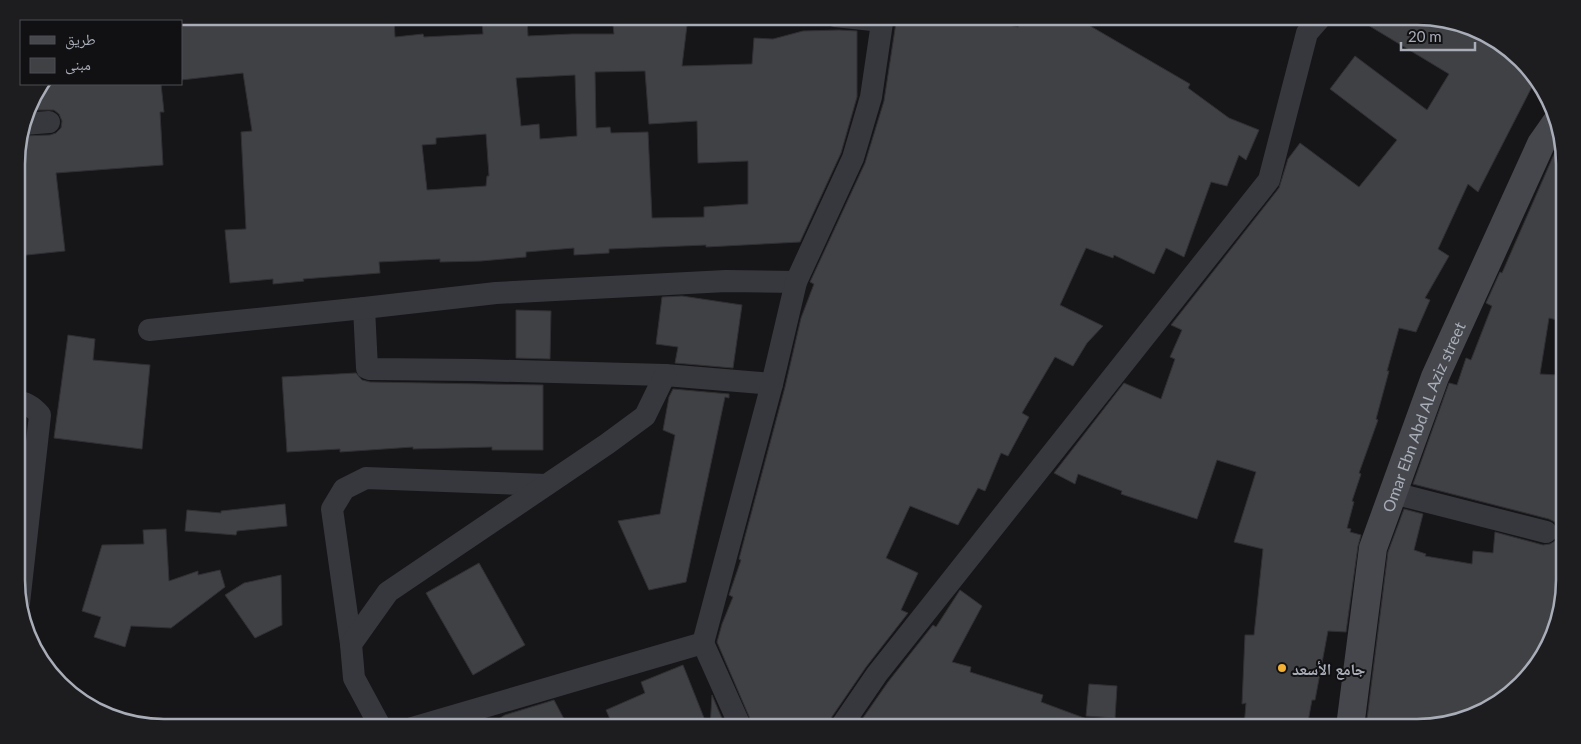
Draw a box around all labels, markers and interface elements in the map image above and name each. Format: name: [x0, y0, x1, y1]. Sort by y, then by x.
legend: [20, 20, 182, 85]
scale bar: [1401, 20, 1475, 52]
text: 20 m: [1408, 27, 1442, 45]
text: طريق: [65, 30, 96, 50]
text: مبنى: [65, 55, 91, 75]
street label: Omar Ebn Abd AL Aziz street: [1377, 318, 1469, 514]
place label: جامع الأسعد: [1292, 659, 1366, 680]
marker: جامع الأسعد: [1276, 662, 1288, 674]

